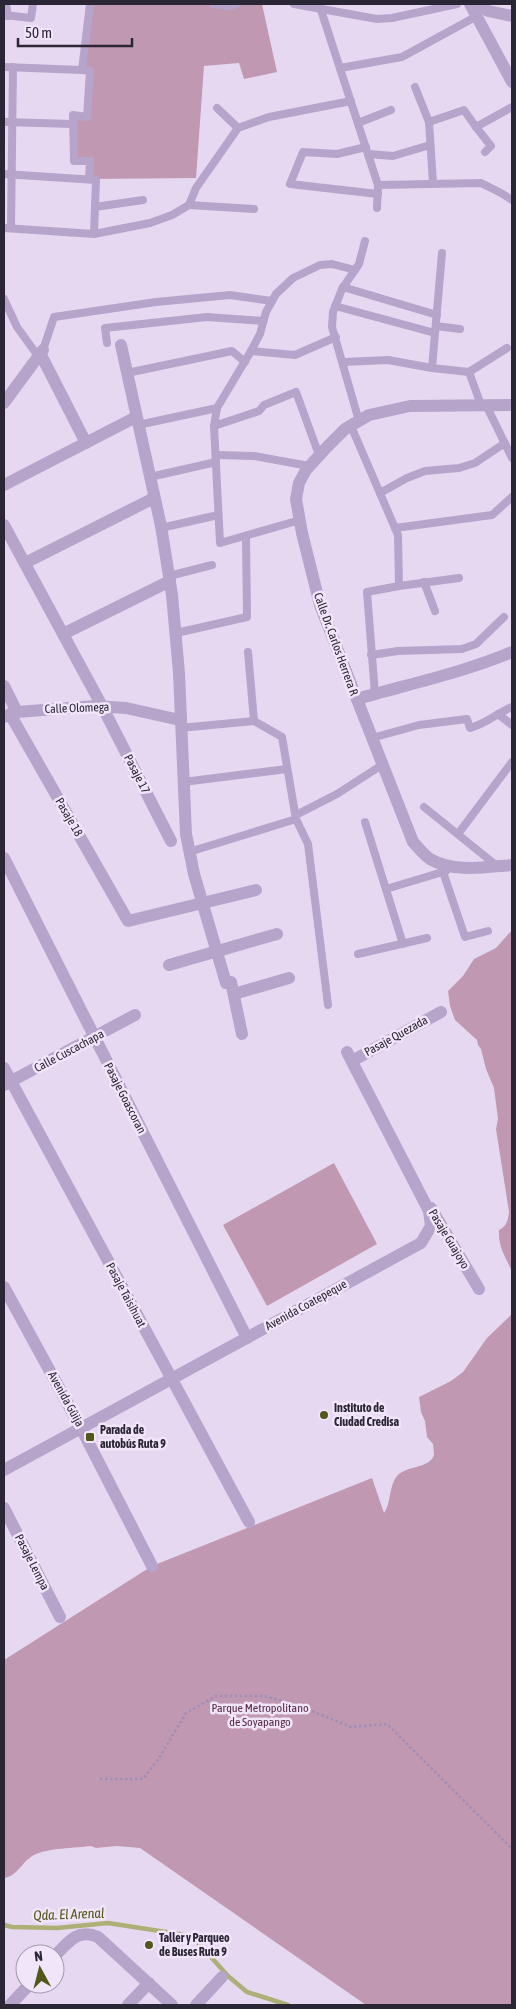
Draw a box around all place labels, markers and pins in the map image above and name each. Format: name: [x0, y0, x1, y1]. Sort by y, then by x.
place label: Instituto de Ciudad Credisa: [334, 1401, 400, 1429]
marker: Instituto de Ciudad Credisa: [318, 1409, 330, 1421]
place label: Parada de autobús Ruta 9: [100, 1423, 166, 1451]
marker: Parada de autobús Ruta 9: [84, 1431, 96, 1443]
place label: Taller y Parqueo de Buses Ruta 9: [159, 1931, 230, 1959]
marker: Taller y Parqueo de Buses Ruta 9: [143, 1939, 155, 1951]

